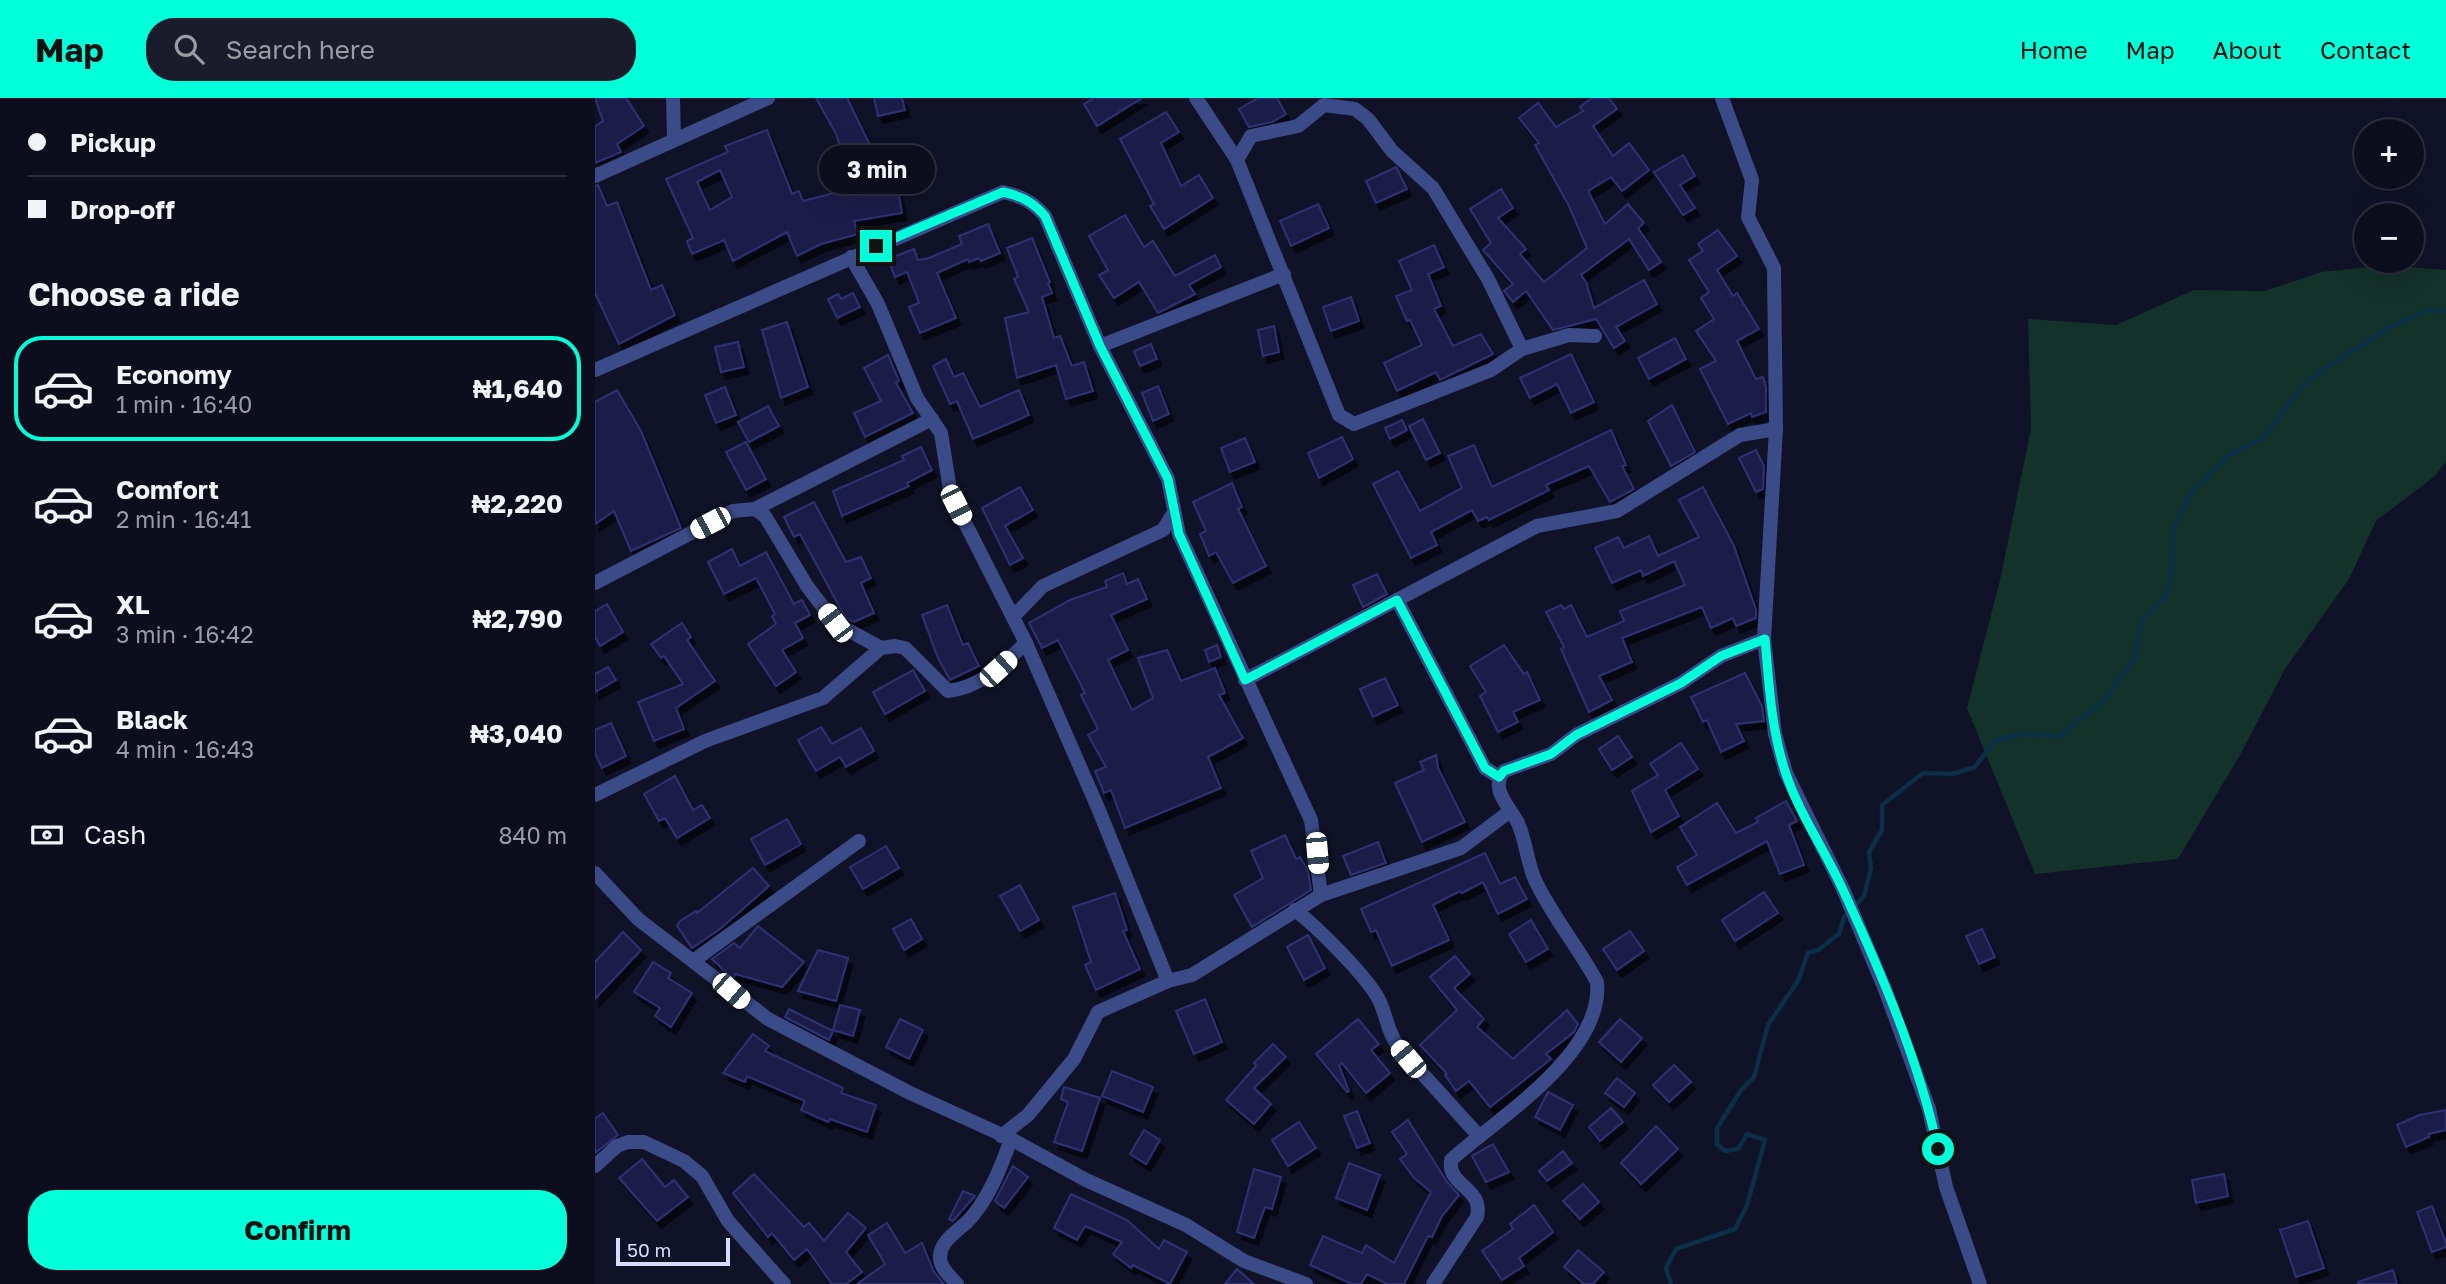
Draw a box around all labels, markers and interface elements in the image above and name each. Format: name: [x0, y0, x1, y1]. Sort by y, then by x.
search box: [146, 18, 636, 81]
text: Map: [35, 30, 104, 69]
icon: search: [170, 30, 208, 68]
text: Search here: [226, 34, 375, 65]
text: Home: [2020, 35, 2088, 64]
text: Map: [2126, 35, 2175, 64]
text: About: [2213, 35, 2282, 64]
text: Contact: [2320, 35, 2411, 64]
map controls: [2354, 119, 2424, 273]
button: +: [2354, 119, 2424, 189]
text: Pickup: [70, 127, 156, 158]
callout: 3 min: [818, 144, 934, 194]
text: 3 min: [847, 155, 907, 183]
text: Drop-off: [70, 194, 175, 225]
button: −: [2354, 203, 2424, 273]
route end: [860, 230, 892, 262]
text: Choose a ride: [28, 275, 240, 313]
icon: car: [32, 357, 95, 420]
text: Economy: [116, 359, 232, 390]
text: ₦1,640: [473, 373, 563, 404]
text: 1 min · 16:40: [116, 390, 252, 418]
icon: car: [32, 472, 95, 535]
text: Comfort: [116, 474, 219, 505]
car: [938, 482, 975, 528]
text: ₦2,220: [471, 488, 563, 519]
car: [687, 504, 734, 542]
text: 2 min · 16:41: [116, 505, 251, 533]
icon: car: [32, 587, 95, 650]
text: XL: [116, 589, 150, 620]
car: [814, 600, 857, 646]
text: ₦2,790: [472, 603, 563, 634]
text: 3 min · 16:42: [116, 620, 254, 648]
car: [976, 647, 1021, 691]
icon: car: [32, 702, 95, 765]
text: Black: [116, 704, 188, 735]
text: ₦3,040: [470, 718, 563, 749]
text: 4 min · 16:43: [116, 735, 254, 763]
icon: cash: [28, 816, 66, 854]
text: Cash: [84, 819, 146, 850]
text: 840 m: [499, 821, 567, 849]
car: [1305, 831, 1330, 875]
car: [709, 969, 754, 1013]
car: [1387, 1036, 1430, 1082]
route start: [1922, 1133, 1954, 1165]
button: Confirm: [28, 1190, 567, 1270]
scale bar: [616, 1235, 730, 1267]
text: 50 m: [627, 1238, 671, 1261]

